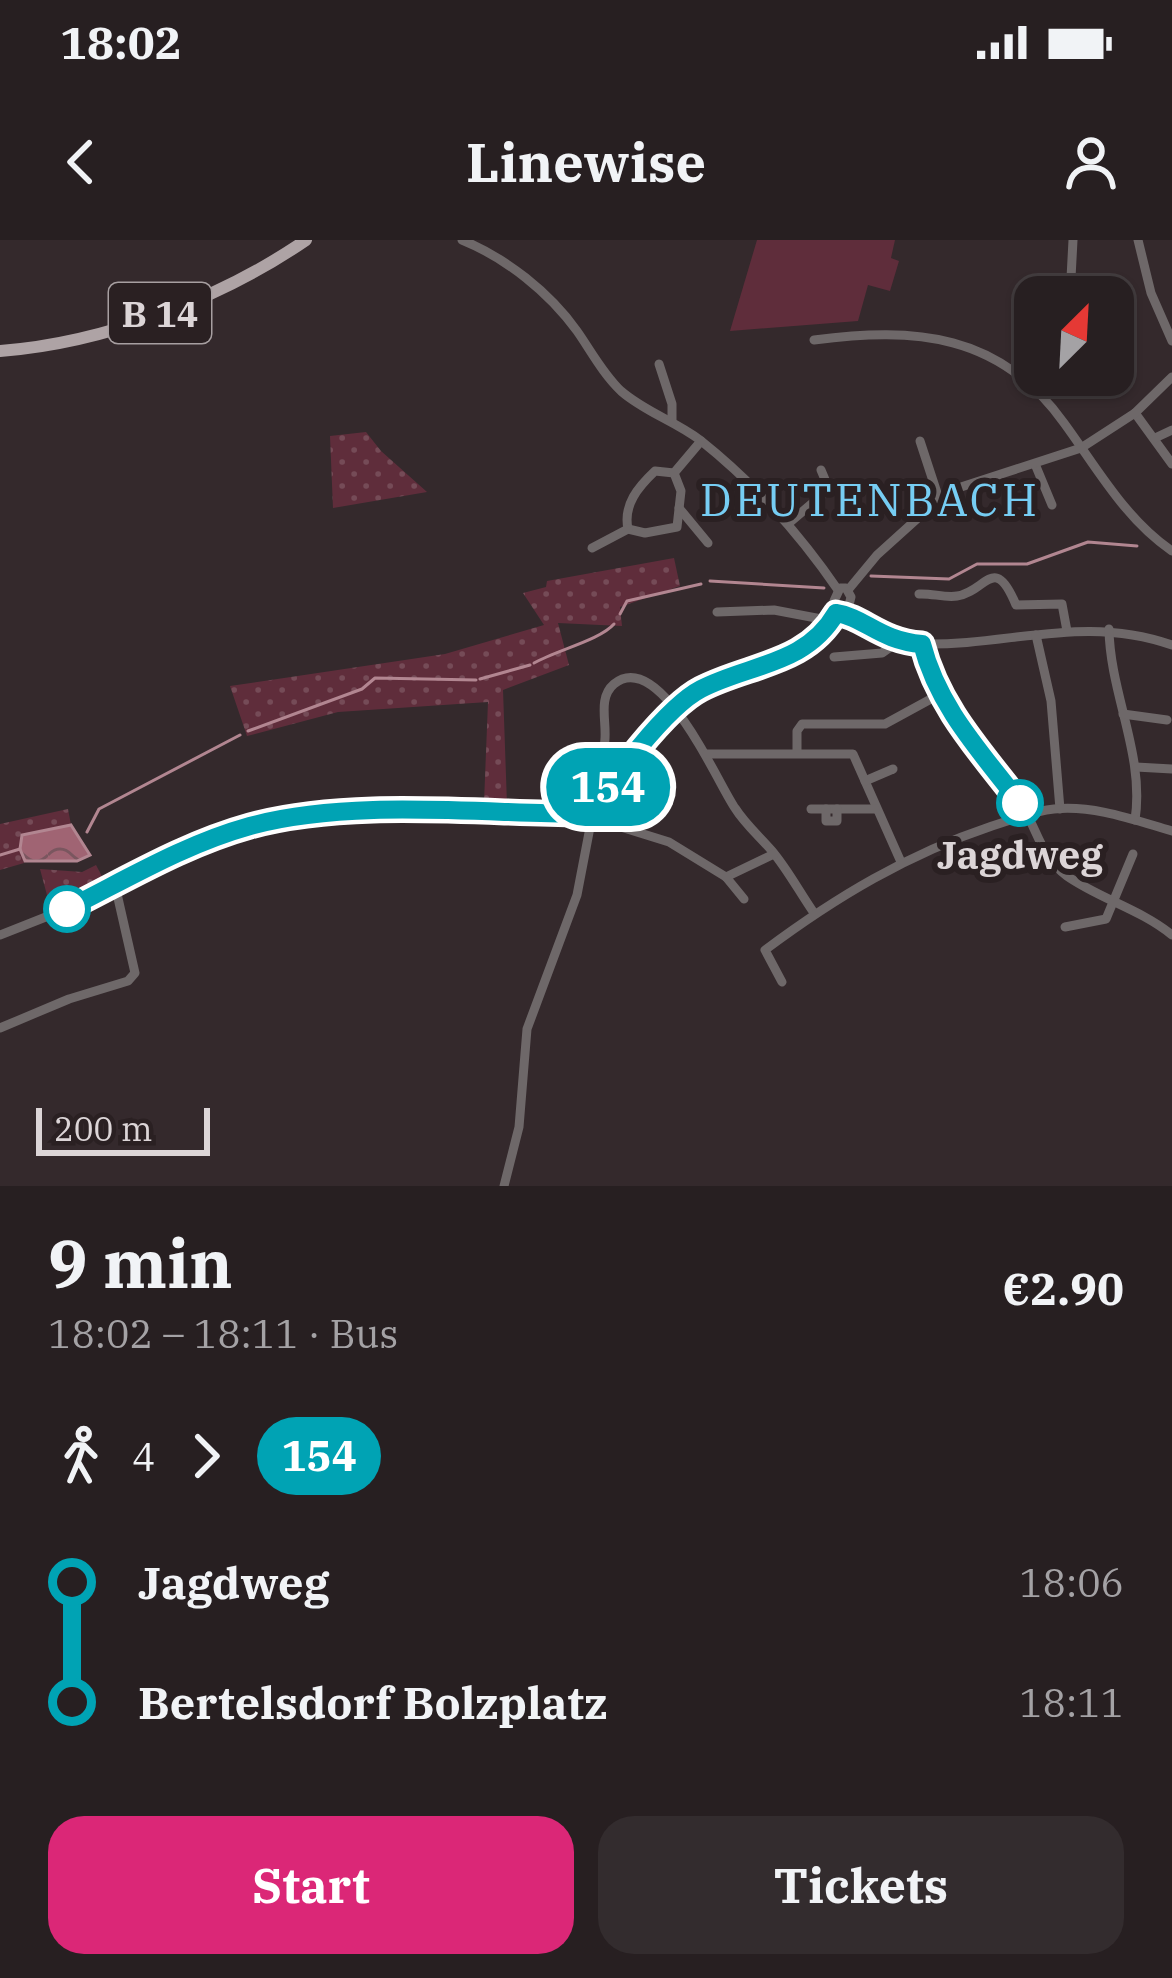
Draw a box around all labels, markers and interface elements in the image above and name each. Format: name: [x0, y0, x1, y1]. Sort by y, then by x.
text: 18:02: [60, 13, 182, 71]
text: Linewise: [466, 127, 706, 197]
icon: back: [48, 129, 114, 195]
icon: person: [1058, 129, 1124, 195]
north arrow: [1014, 276, 1134, 396]
map controls: [1014, 276, 1134, 396]
road number: B 14: [109, 283, 211, 343]
district label: DEUTENBACH: [700, 470, 1040, 528]
line badge: 154: [539, 748, 677, 826]
text: 154: [570, 759, 646, 814]
marker: Jagdweg: [998, 781, 1042, 825]
place label: Jagdweg: [937, 829, 1103, 880]
unlabelled marker: [45, 887, 89, 931]
scale bar: [36, 1102, 210, 1155]
text: 200 m: [54, 1107, 153, 1150]
text: 9 min: [48, 1220, 233, 1306]
text: €2.90: [1002, 1259, 1124, 1317]
text: 18:02 – 18:11 · Bus: [48, 1308, 398, 1359]
icon: walk: [48, 1423, 114, 1489]
icon: forward: [173, 1423, 239, 1489]
text: 154: [281, 1428, 357, 1483]
text: 4: [132, 1431, 155, 1482]
text: Jagdweg: [138, 1553, 330, 1611]
text: 18:06: [1019, 1557, 1124, 1608]
text: Bertelsdorf Bolzplatz: [138, 1673, 607, 1731]
text: 18:11: [1019, 1677, 1124, 1728]
button: Start: [48, 1816, 574, 1954]
button: Tickets: [598, 1816, 1124, 1954]

